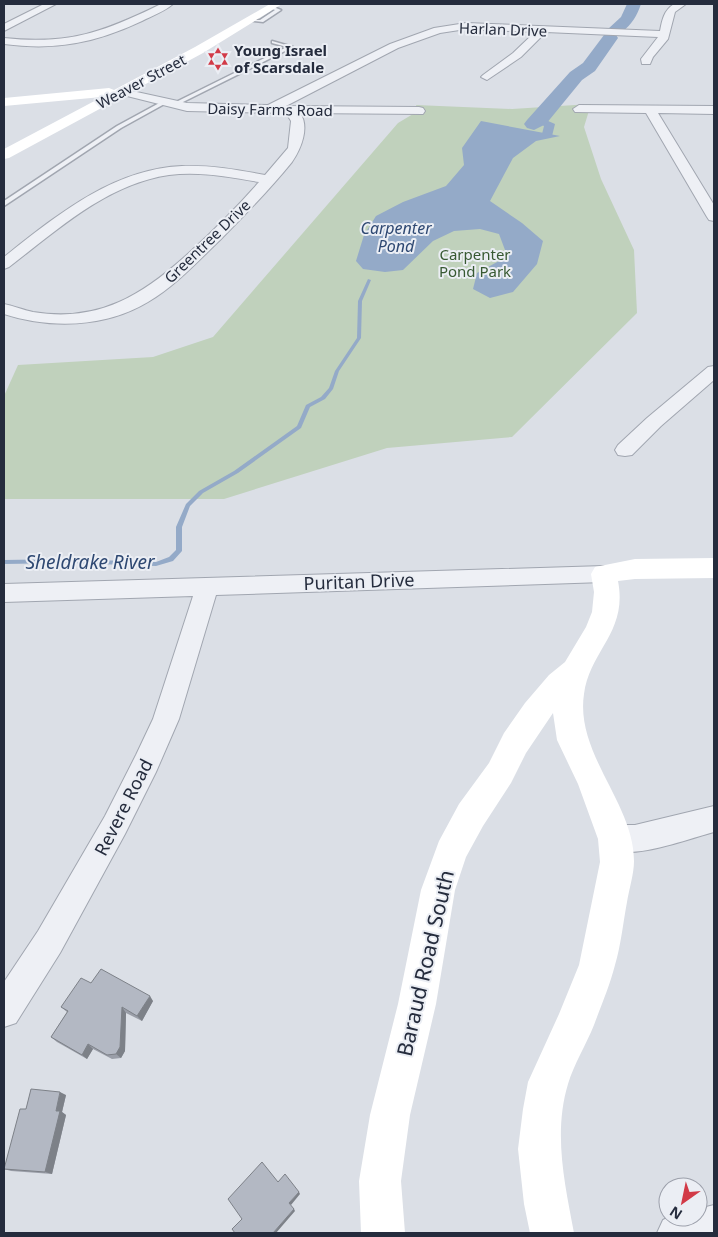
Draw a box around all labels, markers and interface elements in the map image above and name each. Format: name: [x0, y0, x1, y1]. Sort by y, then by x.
street label: Harlan Drive: [459, 17, 547, 41]
place label: Young Israel of Scarsdale: [234, 40, 327, 77]
synagogue icon: Young Israel of Scarsdale: [205, 46, 231, 72]
street label: Weaver Street: [93, 49, 190, 113]
street label: Daisy Farms Road: [207, 98, 333, 120]
street label: Greentree Drive: [160, 195, 254, 287]
water label: Carpenter Pond: [360, 217, 432, 257]
park label: Carpenter Pond Park: [439, 244, 511, 281]
water label: Sheldrake River: [25, 549, 156, 575]
street label: Puritan Drive: [303, 567, 415, 595]
street label: Revere Road: [88, 755, 158, 859]
street label: Baraud Road South: [390, 867, 460, 1059]
north arrow: [658, 1177, 708, 1227]
text: N: [666, 1202, 686, 1224]

